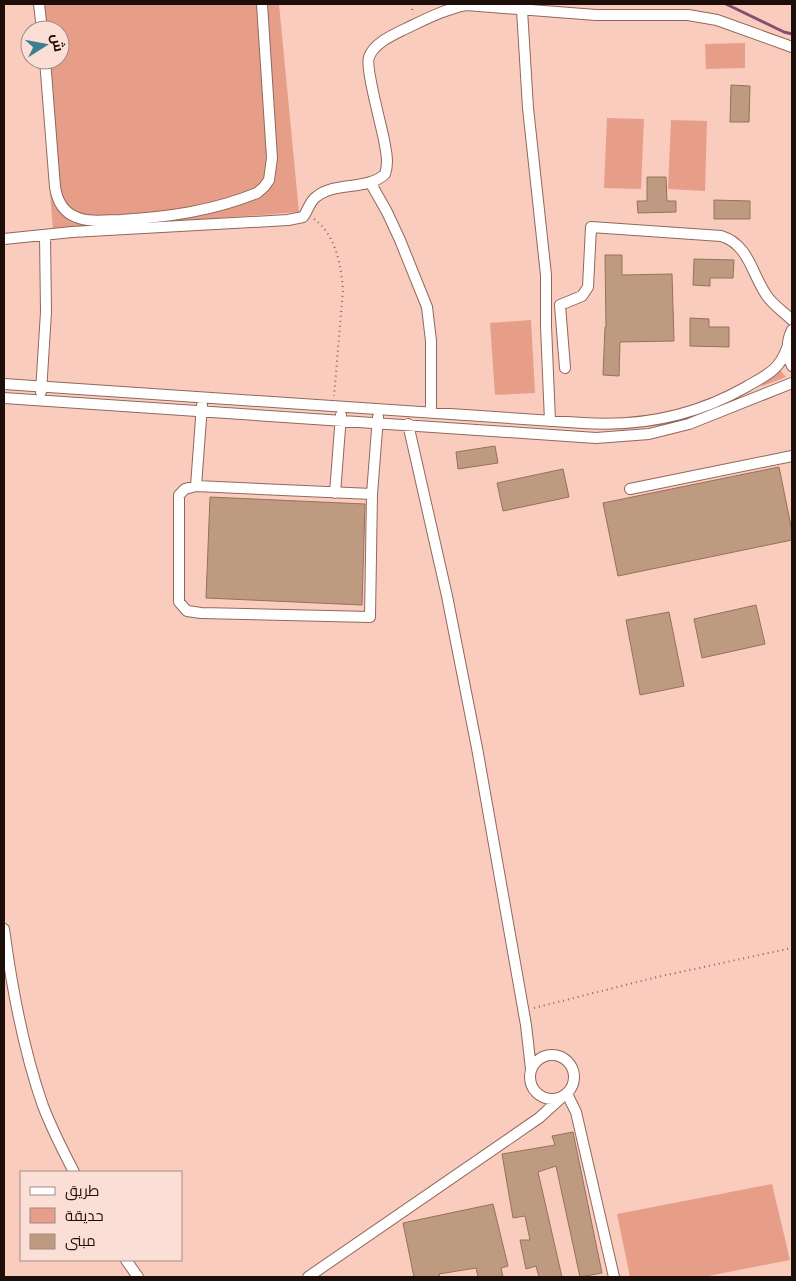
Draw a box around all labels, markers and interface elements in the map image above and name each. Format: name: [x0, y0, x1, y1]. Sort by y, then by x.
north arrow: [20, 20, 70, 70]
text: ش: [47, 32, 68, 53]
legend: [20, 1171, 182, 1261]
text: طريق: [65, 1181, 99, 1201]
text: حديقة: [65, 1206, 104, 1225]
text: مبنى: [65, 1231, 96, 1251]

